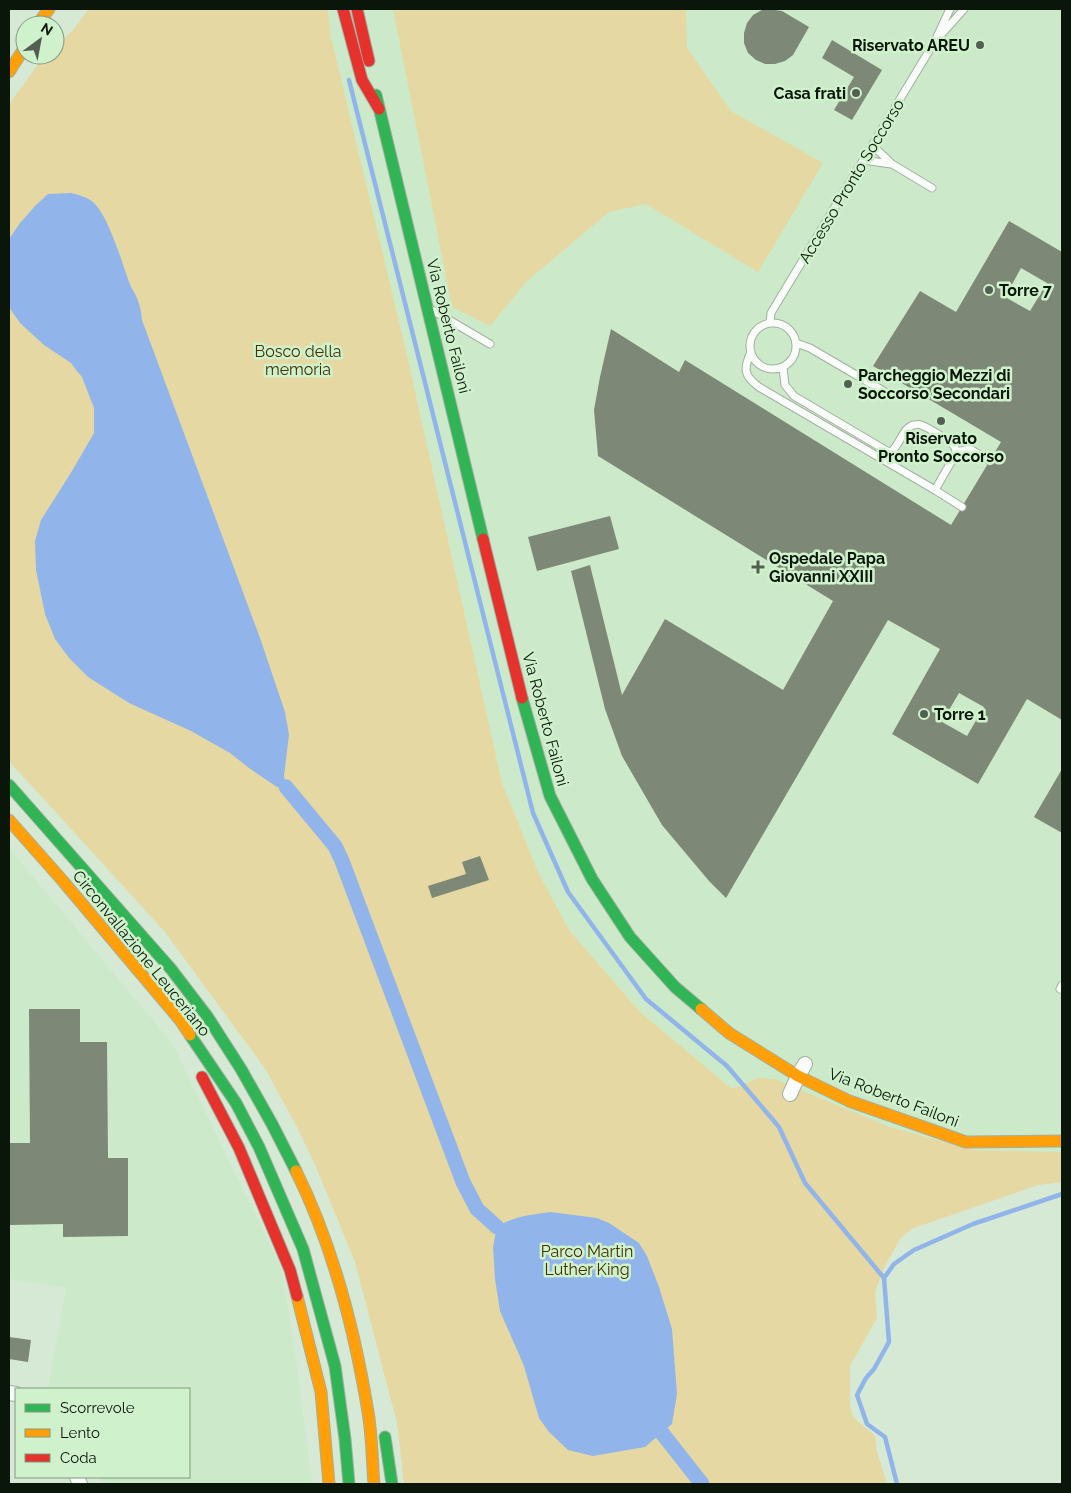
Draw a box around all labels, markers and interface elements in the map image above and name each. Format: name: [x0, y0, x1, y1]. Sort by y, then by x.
north arrow: [15, 15, 65, 65]
text: N: [38, 19, 56, 39]
place label: Riservato AREU: [852, 36, 970, 55]
marker: Riservato AREU: [974, 39, 986, 51]
place label: Casa frati: [774, 84, 846, 103]
marker: Casa frati: [850, 87, 862, 99]
street label: Accesso Pronto Soccorso: [795, 96, 908, 267]
street label: Via Roberto Failoni: [423, 257, 474, 395]
place label: Torre 7: [999, 281, 1052, 300]
marker: Torre 7: [983, 284, 995, 296]
park label: Bosco della memoria: [255, 342, 341, 379]
place label: Parcheggio Mezzi di Soccorso Secondari: [858, 366, 1011, 403]
marker: Parcheggio Mezzi di Soccorso Secondari: [842, 378, 854, 390]
marker: Riservato Pronto Soccorso: [935, 415, 947, 427]
place label: Riservato Pronto Soccorso: [878, 429, 1004, 466]
place label: Ospedale Papa Giovanni XXIII: [769, 549, 885, 586]
marker: Ospedale Papa Giovanni XXIII: [751, 560, 765, 574]
street label: Via Roberto Failoni: [519, 650, 573, 788]
place label: Torre 1: [934, 705, 986, 724]
marker: Torre 1: [918, 708, 930, 720]
street label: Circonvallazione Leuceriano: [69, 866, 214, 1040]
street label: Via Roberto Failoni: [826, 1064, 962, 1131]
park label: Parco Martin Luther King: [541, 1242, 633, 1279]
legend: [15, 1388, 190, 1478]
text: Scorrevole: [60, 1399, 135, 1417]
text: Lento: [60, 1424, 100, 1442]
text: Coda: [60, 1449, 97, 1467]

